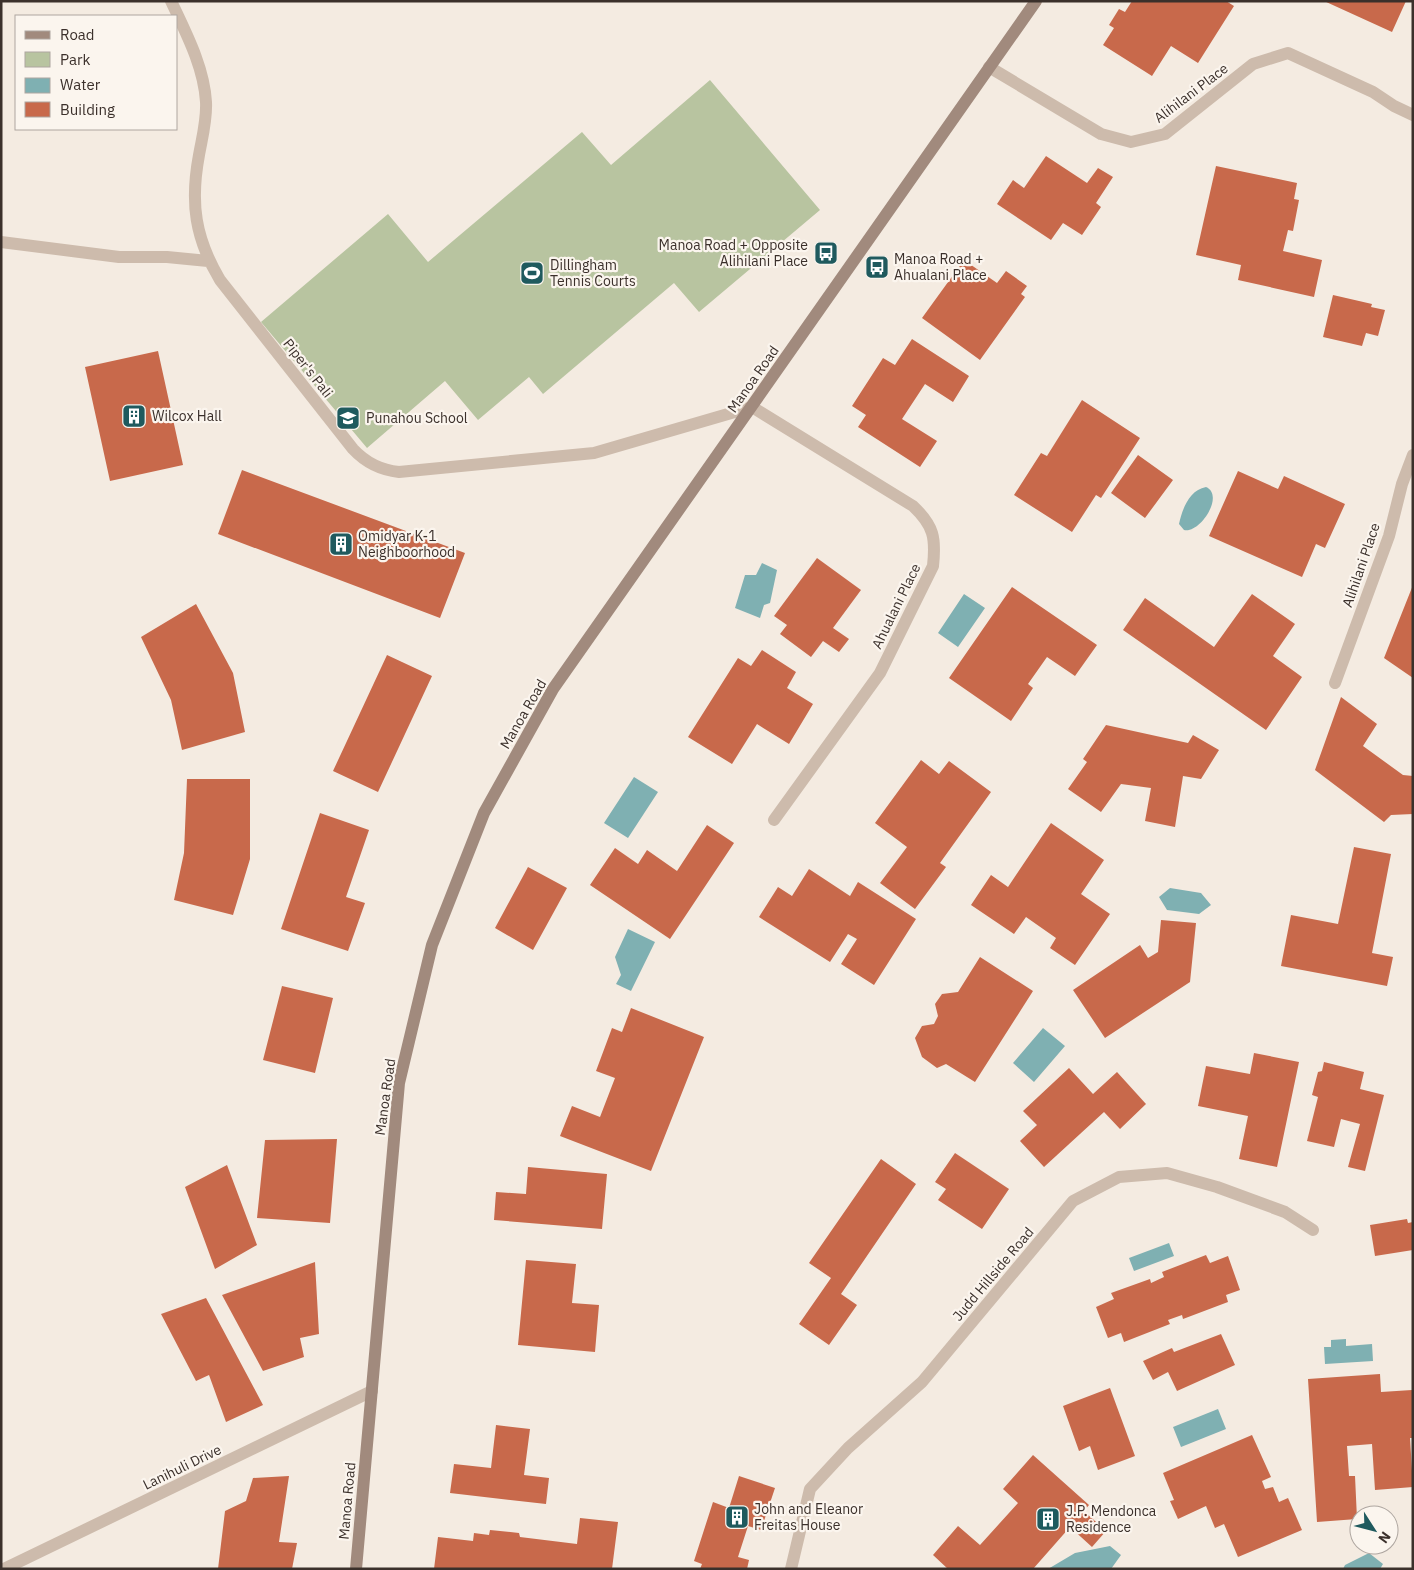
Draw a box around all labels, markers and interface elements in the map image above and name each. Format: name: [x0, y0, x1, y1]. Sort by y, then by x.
legend: [15, 15, 178, 130]
text: Road: [60, 25, 95, 44]
text: Park: [60, 50, 90, 69]
street label: Alihilani Place: [1150, 59, 1232, 127]
text: Water: [60, 75, 101, 94]
text: Building: [60, 100, 115, 119]
place label: Manoa Road + Opposite Alihilani Place: [659, 236, 808, 270]
bus stop icon: Manoa Road + Opposite Alihilani Place: [813, 240, 839, 266]
place label: Manoa Road + Ahualani Place: [894, 250, 987, 284]
bus stop icon: Manoa Road + Ahualani Place: [864, 254, 890, 280]
place label: Dillingham Tennis Courts: [550, 256, 636, 290]
sports icon: Dillingham Tennis Courts: [519, 260, 545, 286]
street label: Piper's Pali: [279, 335, 337, 401]
street label: Manoa Road: [723, 342, 783, 416]
building icon: Wilcox Hall: [121, 403, 147, 429]
school or university icon: Punahou School: [335, 405, 361, 431]
place label: Wilcox Hall: [152, 407, 222, 425]
place label: Punahou School: [366, 409, 468, 427]
street label: Alihilani Place: [1338, 520, 1384, 610]
place label: Omidyar K-1 Neighboorhood: [358, 527, 455, 561]
building icon: Omidyar K-1 Neighboorhood: [328, 531, 354, 557]
street label: Ahualani Place: [868, 560, 925, 652]
street label: Manoa Road: [496, 676, 550, 752]
street label: Manoa Road: [371, 1057, 399, 1137]
street label: Judd Hillside Road: [948, 1223, 1038, 1325]
street label: Lanihuli Drive: [140, 1440, 224, 1494]
street label: Manoa Road: [335, 1462, 359, 1540]
place label: John and Eleanor Freitas House: [754, 1500, 863, 1534]
place label: J.P. Mendonca Residence: [1066, 1502, 1157, 1536]
building icon: John and Eleanor Freitas House: [724, 1504, 750, 1530]
north arrow: [1349, 1505, 1399, 1555]
building icon: J.P. Mendonca Residence: [1035, 1506, 1061, 1532]
text: N: [1374, 1528, 1395, 1547]

